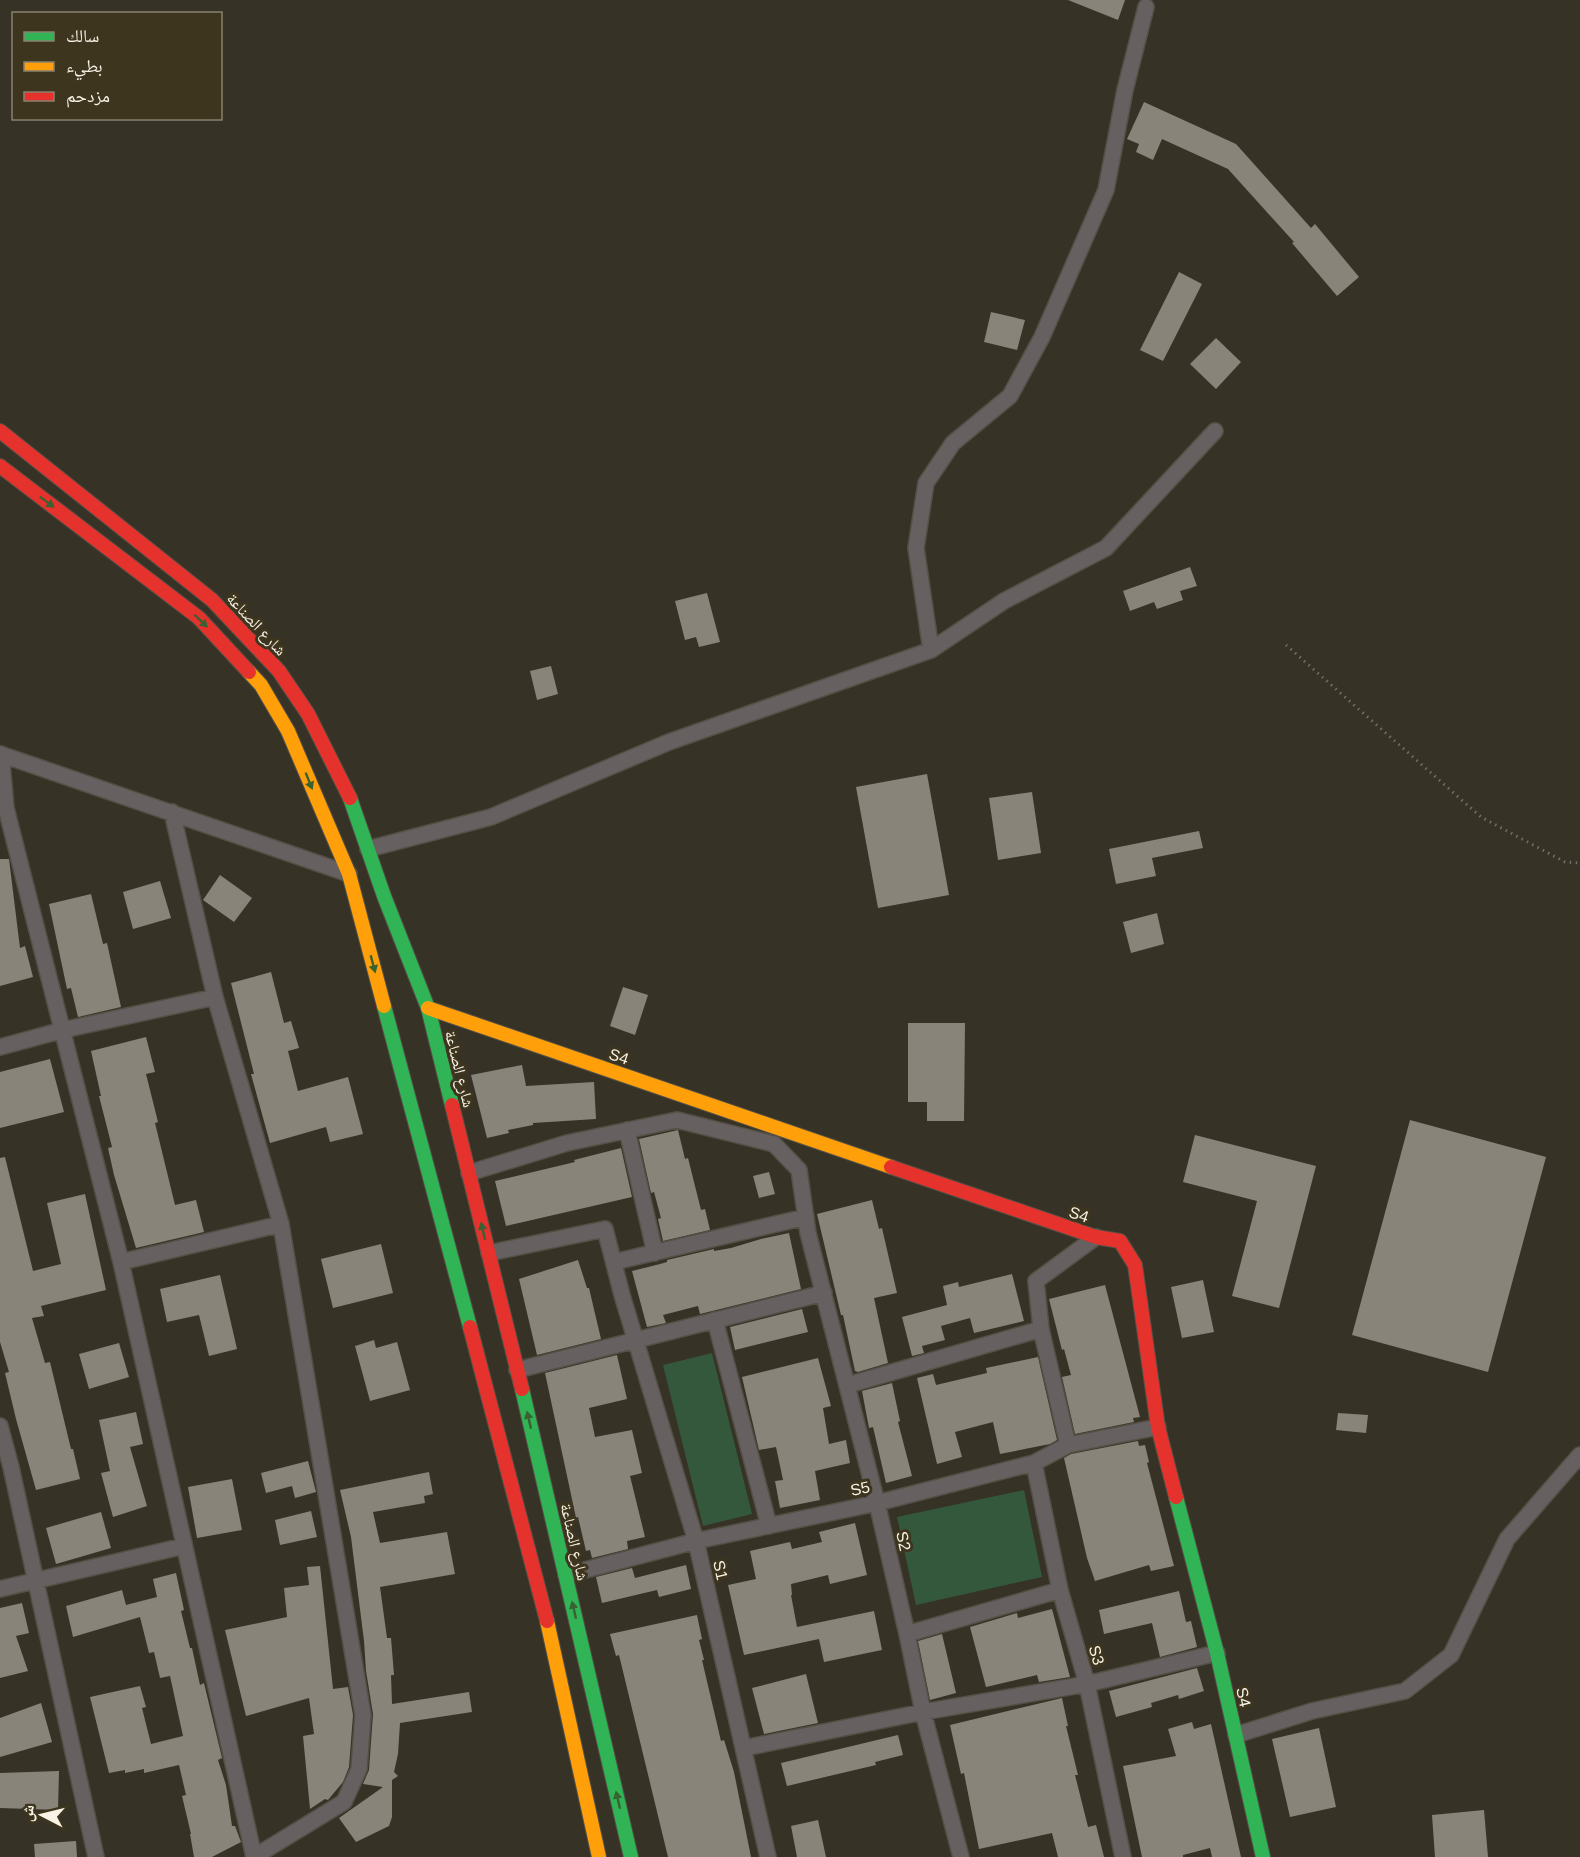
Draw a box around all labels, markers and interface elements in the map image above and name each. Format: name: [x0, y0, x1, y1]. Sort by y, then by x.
legend: [12, 12, 222, 120]
text: سالك: [66, 26, 99, 46]
text: بطيء: [66, 56, 103, 81]
text: مزدحم: [66, 86, 110, 108]
one-way arrow: [39, 495, 54, 507]
street label: شارع الصناعة: [222, 590, 290, 660]
one-way arrow: [193, 614, 208, 628]
one-way arrow: [304, 772, 314, 790]
one-way arrow: [368, 955, 378, 973]
street label: شارع الصناعة: [440, 1029, 477, 1110]
street label: S4: [607, 1045, 631, 1068]
street label: S4: [1067, 1203, 1091, 1226]
one-way arrow: [478, 1221, 488, 1240]
one-way arrow: [524, 1410, 533, 1429]
street label: S5: [849, 1478, 872, 1499]
street label: شارع الصناعة: [555, 1502, 592, 1583]
street label: S2: [893, 1530, 914, 1553]
street label: S1: [710, 1559, 731, 1582]
one-way arrow: [569, 1600, 578, 1619]
street label: S3: [1086, 1643, 1107, 1667]
street label: S4: [1233, 1686, 1254, 1709]
north arrow: [12, 1785, 72, 1845]
one-way arrow: [613, 1790, 622, 1809]
text: ش: [18, 1804, 38, 1823]

